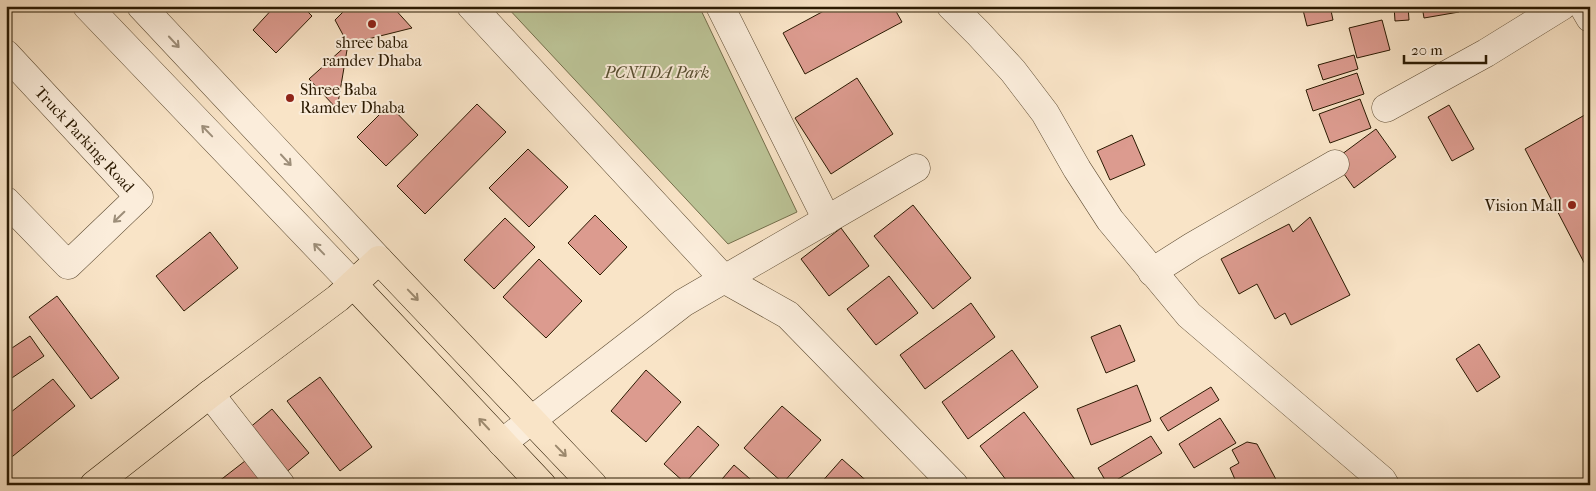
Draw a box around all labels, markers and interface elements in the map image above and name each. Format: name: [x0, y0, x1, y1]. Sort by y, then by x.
marker: shree baba ramdev Dhaba: [366, 18, 378, 30]
scale bar: [1404, 32, 1486, 64]
place label: shree baba ramdev Dhaba: [322, 33, 422, 70]
one-way arrow: [168, 35, 180, 48]
text: 20 m: [1411, 41, 1443, 59]
park label: PCNTDA Park: [604, 63, 709, 82]
place label: Shree Baba Ramdev Dhaba: [300, 80, 405, 117]
street label: Truck Parking Road: [31, 82, 139, 196]
marker: Shree Baba Ramdev Dhaba: [284, 92, 296, 104]
one-way arrow: [201, 125, 213, 138]
one-way arrow: [280, 154, 292, 167]
place label: Vision Mall: [1484, 196, 1563, 215]
marker: Vision Mall: [1566, 199, 1578, 211]
one-way arrow: [112, 211, 125, 223]
one-way arrow: [313, 243, 325, 255]
one-way arrow: [407, 289, 419, 302]
one-way arrow: [478, 417, 490, 430]
one-way arrow: [555, 445, 567, 458]

